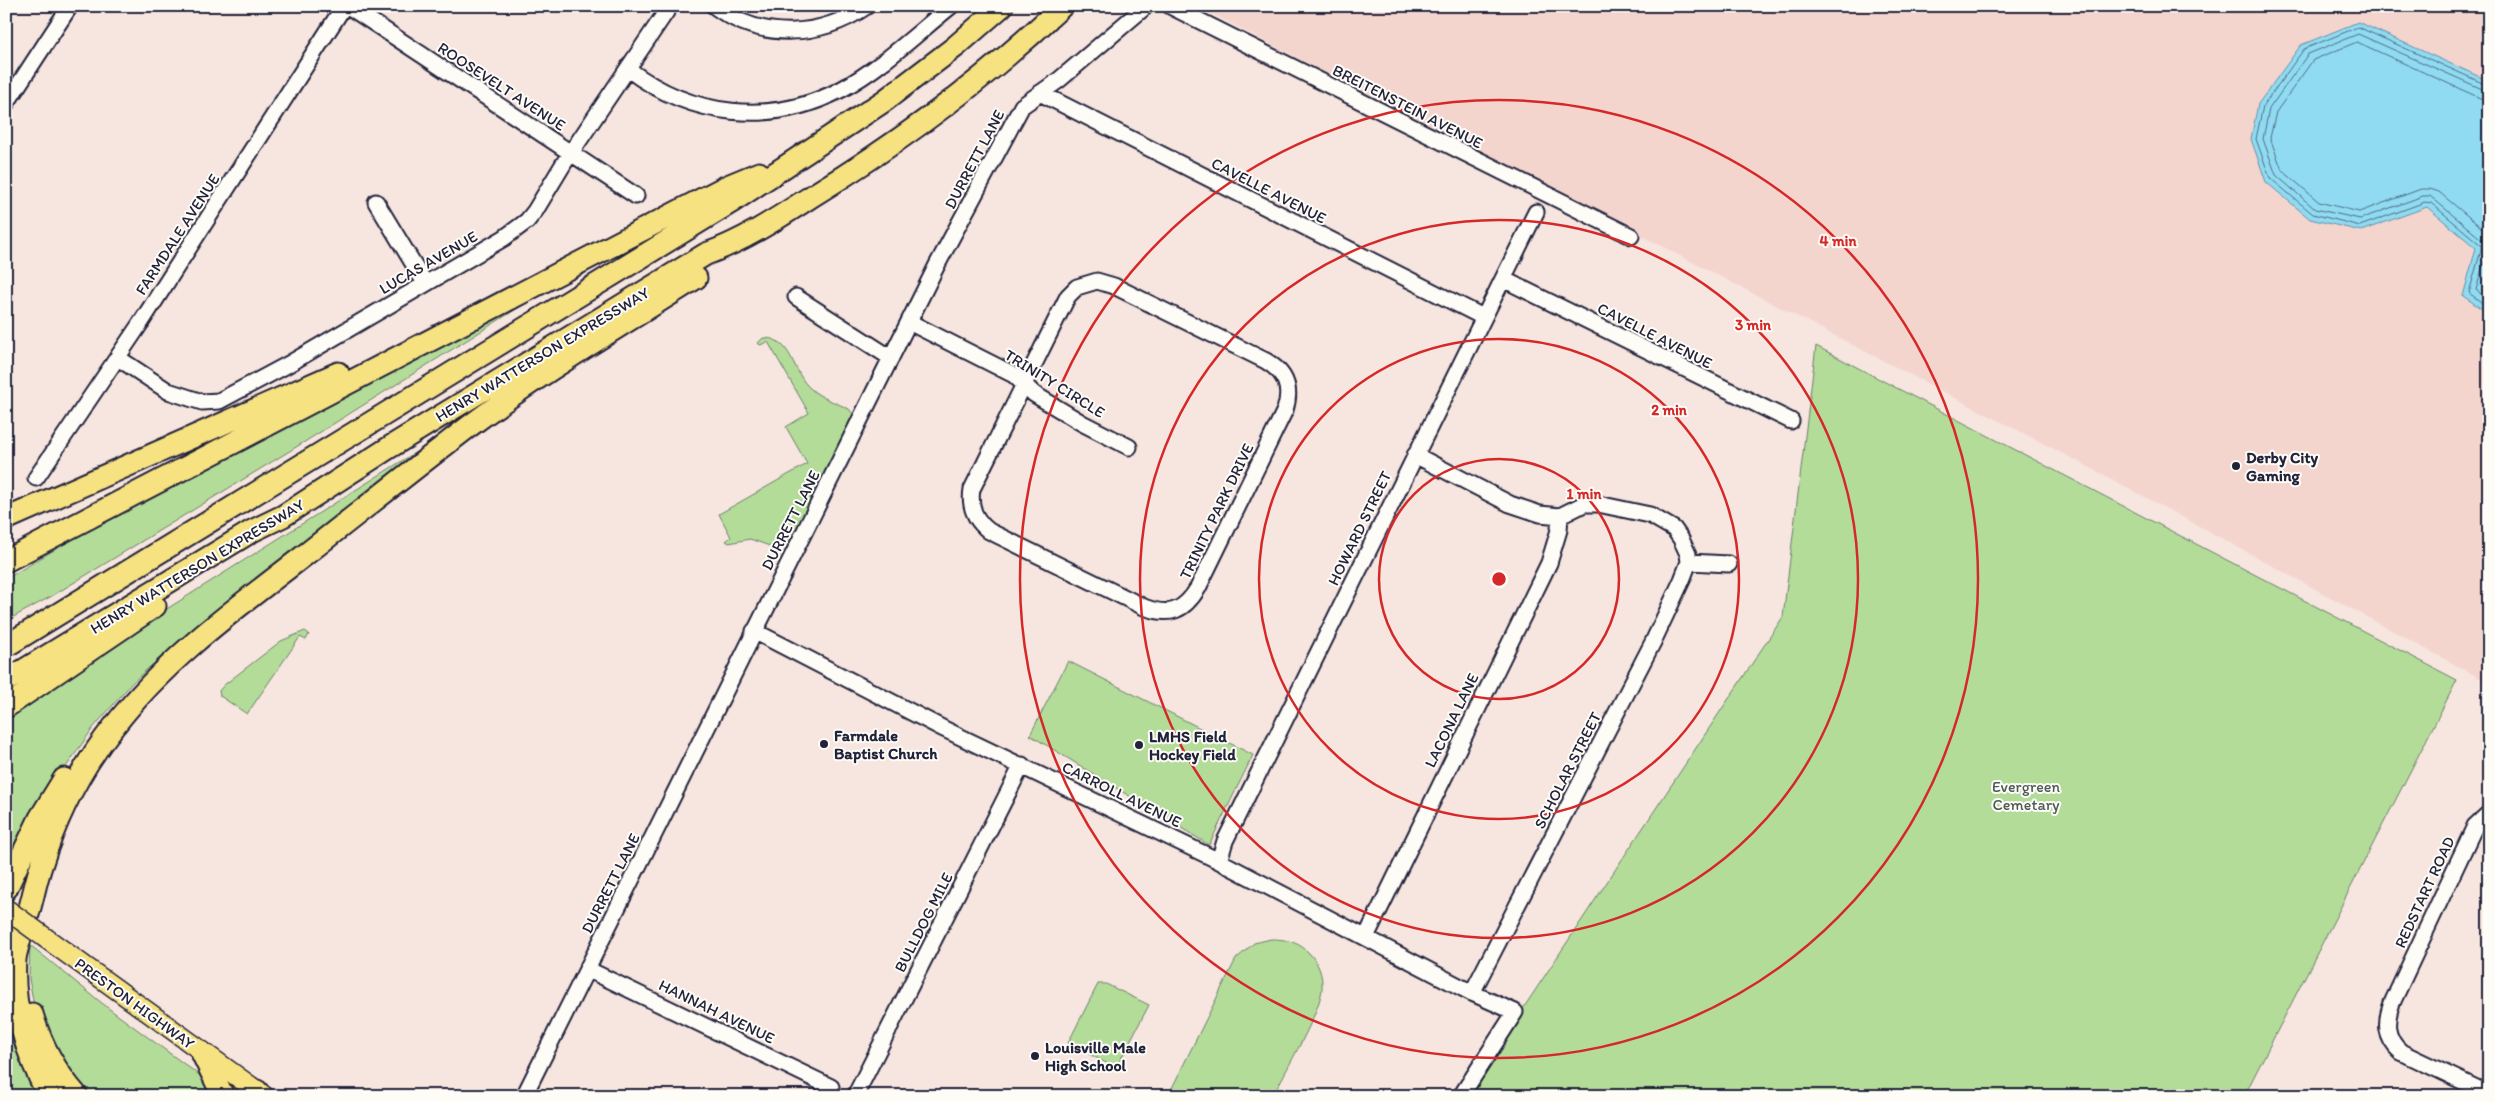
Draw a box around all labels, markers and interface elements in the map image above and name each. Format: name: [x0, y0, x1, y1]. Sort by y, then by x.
street label: ROOSEVELT AVENUE: [434, 38, 569, 135]
street label: BREITENSTEIN AVENUE: [1329, 60, 1486, 153]
street label: DURRETT LANE: [940, 106, 1009, 212]
street label: CAVELLE AVENUE: [1208, 153, 1330, 228]
street label: FARMDALE AVENUE: [131, 170, 224, 298]
street label: LUCAS AVENUE: [376, 227, 481, 298]
text: 4 min: [1820, 232, 1857, 250]
street label: HENRY WATTERSON EXPRESSWAY: [432, 283, 653, 426]
street label: CAVELLE AVENUE: [1594, 298, 1716, 373]
text: 3 min: [1735, 316, 1772, 334]
street label: TRINITY CIRCLE: [1001, 345, 1109, 422]
text: 2 min: [1651, 401, 1688, 419]
street label: TRINITY PARK DRIVE: [1175, 440, 1258, 582]
place label: Derby City Gaming: [2246, 448, 2318, 486]
marker: Derby City Gaming: [2230, 460, 2242, 472]
street label: DURRETT LANE: [757, 467, 824, 573]
street label: HOWARD STREET: [1324, 468, 1395, 589]
text: 1 min: [1567, 485, 1602, 503]
street label: HENRY WATTERSON EXPRESSWAY: [87, 495, 308, 638]
centre of rings: [1490, 570, 1508, 588]
street label: LACONA LANE: [1420, 670, 1483, 771]
street label: SCHOLAR STREET: [1530, 709, 1605, 832]
place label: Farmdale Baptist Church: [834, 726, 938, 764]
place label: LMHS Field Hockey Field: [1149, 727, 1236, 765]
marker: Farmdale Baptist Church: [818, 738, 830, 750]
marker: LMHS Field Hockey Field: [1133, 739, 1145, 751]
street label: CARROLL AVENUE: [1059, 757, 1185, 832]
park label: Evergreen Cemetary: [1992, 777, 2061, 814]
street label: DURRETT LANE: [577, 830, 644, 936]
street label: REDSTART ROAD: [2390, 833, 2459, 951]
street label: BULLDOG MILE: [890, 869, 957, 975]
street label: PRESTON HIGHWAY: [71, 954, 198, 1053]
street label: HANNAH AVENUE: [656, 975, 778, 1048]
place label: Louisville Male High School: [1045, 1038, 1146, 1076]
marker: Louisville Male High School: [1029, 1050, 1041, 1062]

